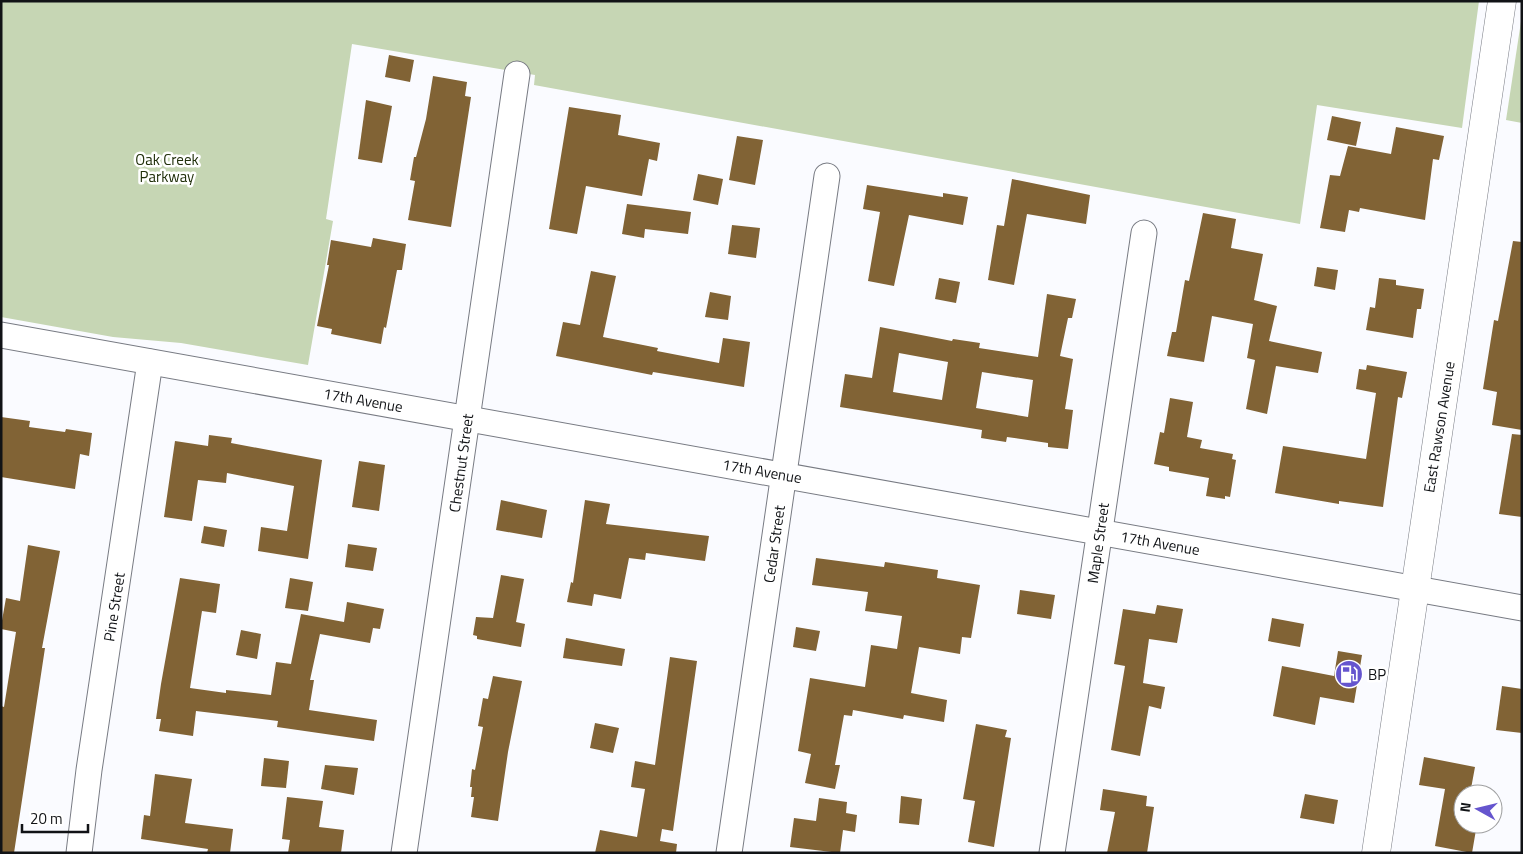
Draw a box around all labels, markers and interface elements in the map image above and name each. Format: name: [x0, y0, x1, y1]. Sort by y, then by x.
park label: Oak Creek Parkway: [135, 148, 199, 188]
street label: East Rawson Avenue: [1417, 360, 1461, 494]
street label: 17th Avenue: [321, 382, 405, 418]
street label: Chestnut Street: [443, 412, 479, 514]
street label: 17th Avenue: [720, 453, 804, 489]
street label: Maple Street: [1081, 501, 1115, 585]
street label: Cedar Street: [757, 503, 791, 584]
street label: 17th Avenue: [1118, 525, 1202, 561]
street label: Pine Street: [97, 570, 131, 643]
fuel station icon: BP: [1334, 659, 1364, 689]
place label: BP: [1368, 663, 1386, 686]
north arrow: [1453, 784, 1503, 834]
text: N: [1454, 801, 1476, 813]
scale bar: [22, 802, 89, 834]
text: 20 m: [30, 807, 63, 830]

